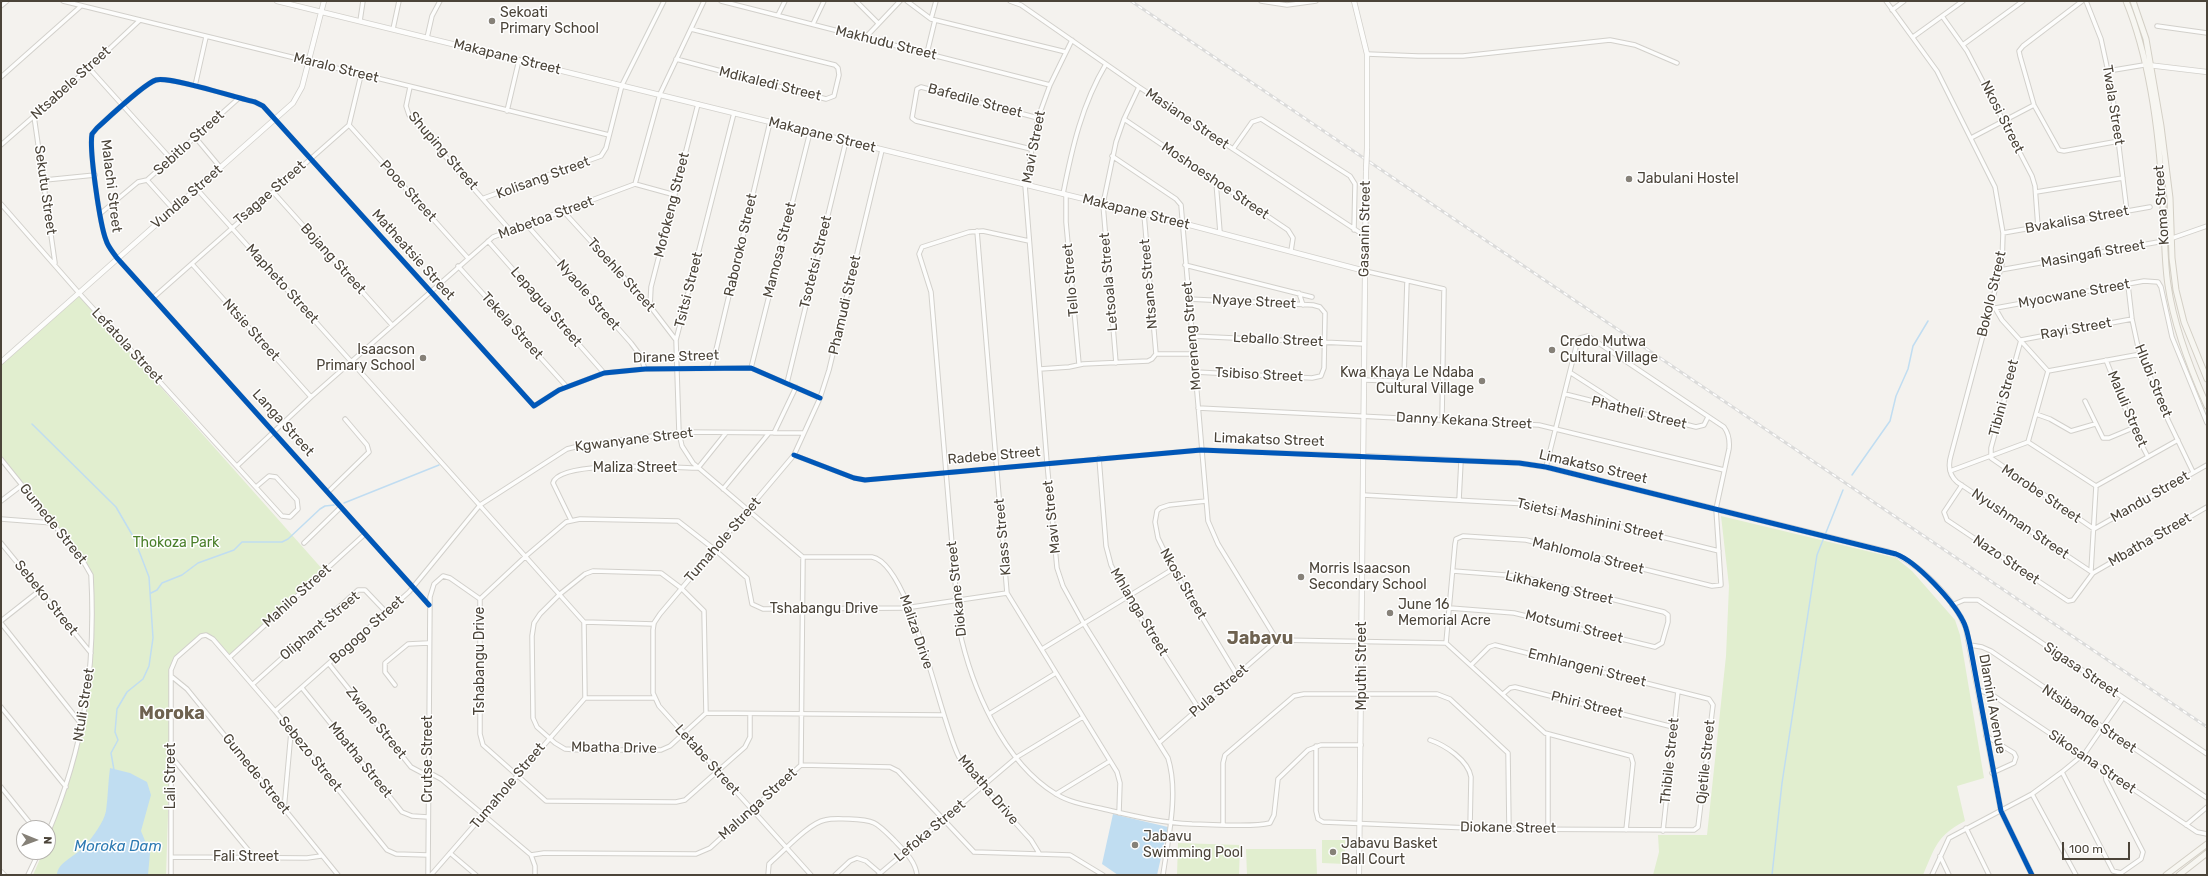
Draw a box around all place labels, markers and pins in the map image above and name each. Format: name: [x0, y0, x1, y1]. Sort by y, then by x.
place label: Sekoati Primary School: [500, 5, 599, 38]
marker: Sekoati Primary School: [487, 16, 497, 26]
place label: Jabulani Hostel: [1637, 171, 1739, 187]
marker: Jabulani Hostel: [1624, 174, 1634, 184]
place label: Credo Mutwa Cultural Village: [1560, 334, 1658, 366]
place label: Isaacson Primary School: [316, 342, 415, 374]
marker: Credo Mutwa Cultural Village: [1547, 345, 1557, 355]
marker: Isaacson Primary School: [418, 353, 428, 363]
place label: Kwa Khaya Le Ndaba Cultural Village: [1340, 365, 1474, 398]
marker: Kwa Khaya Le Ndaba Cultural Village: [1477, 376, 1487, 386]
place label: Morris Isaacson Secondary School: [1309, 561, 1427, 594]
marker: Morris Isaacson Secondary School: [1296, 572, 1306, 582]
place label: June 16 Memorial Acre: [1398, 597, 1491, 630]
marker: June 16 Memorial Acre: [1385, 608, 1395, 618]
place label: Jabavu Swimming Pool: [1143, 829, 1243, 862]
place label: Jabavu Basket Ball Court: [1341, 836, 1437, 868]
marker: Jabavu Swimming Pool: [1130, 840, 1140, 850]
marker: Jabavu Basket Ball Court: [1328, 847, 1338, 857]

